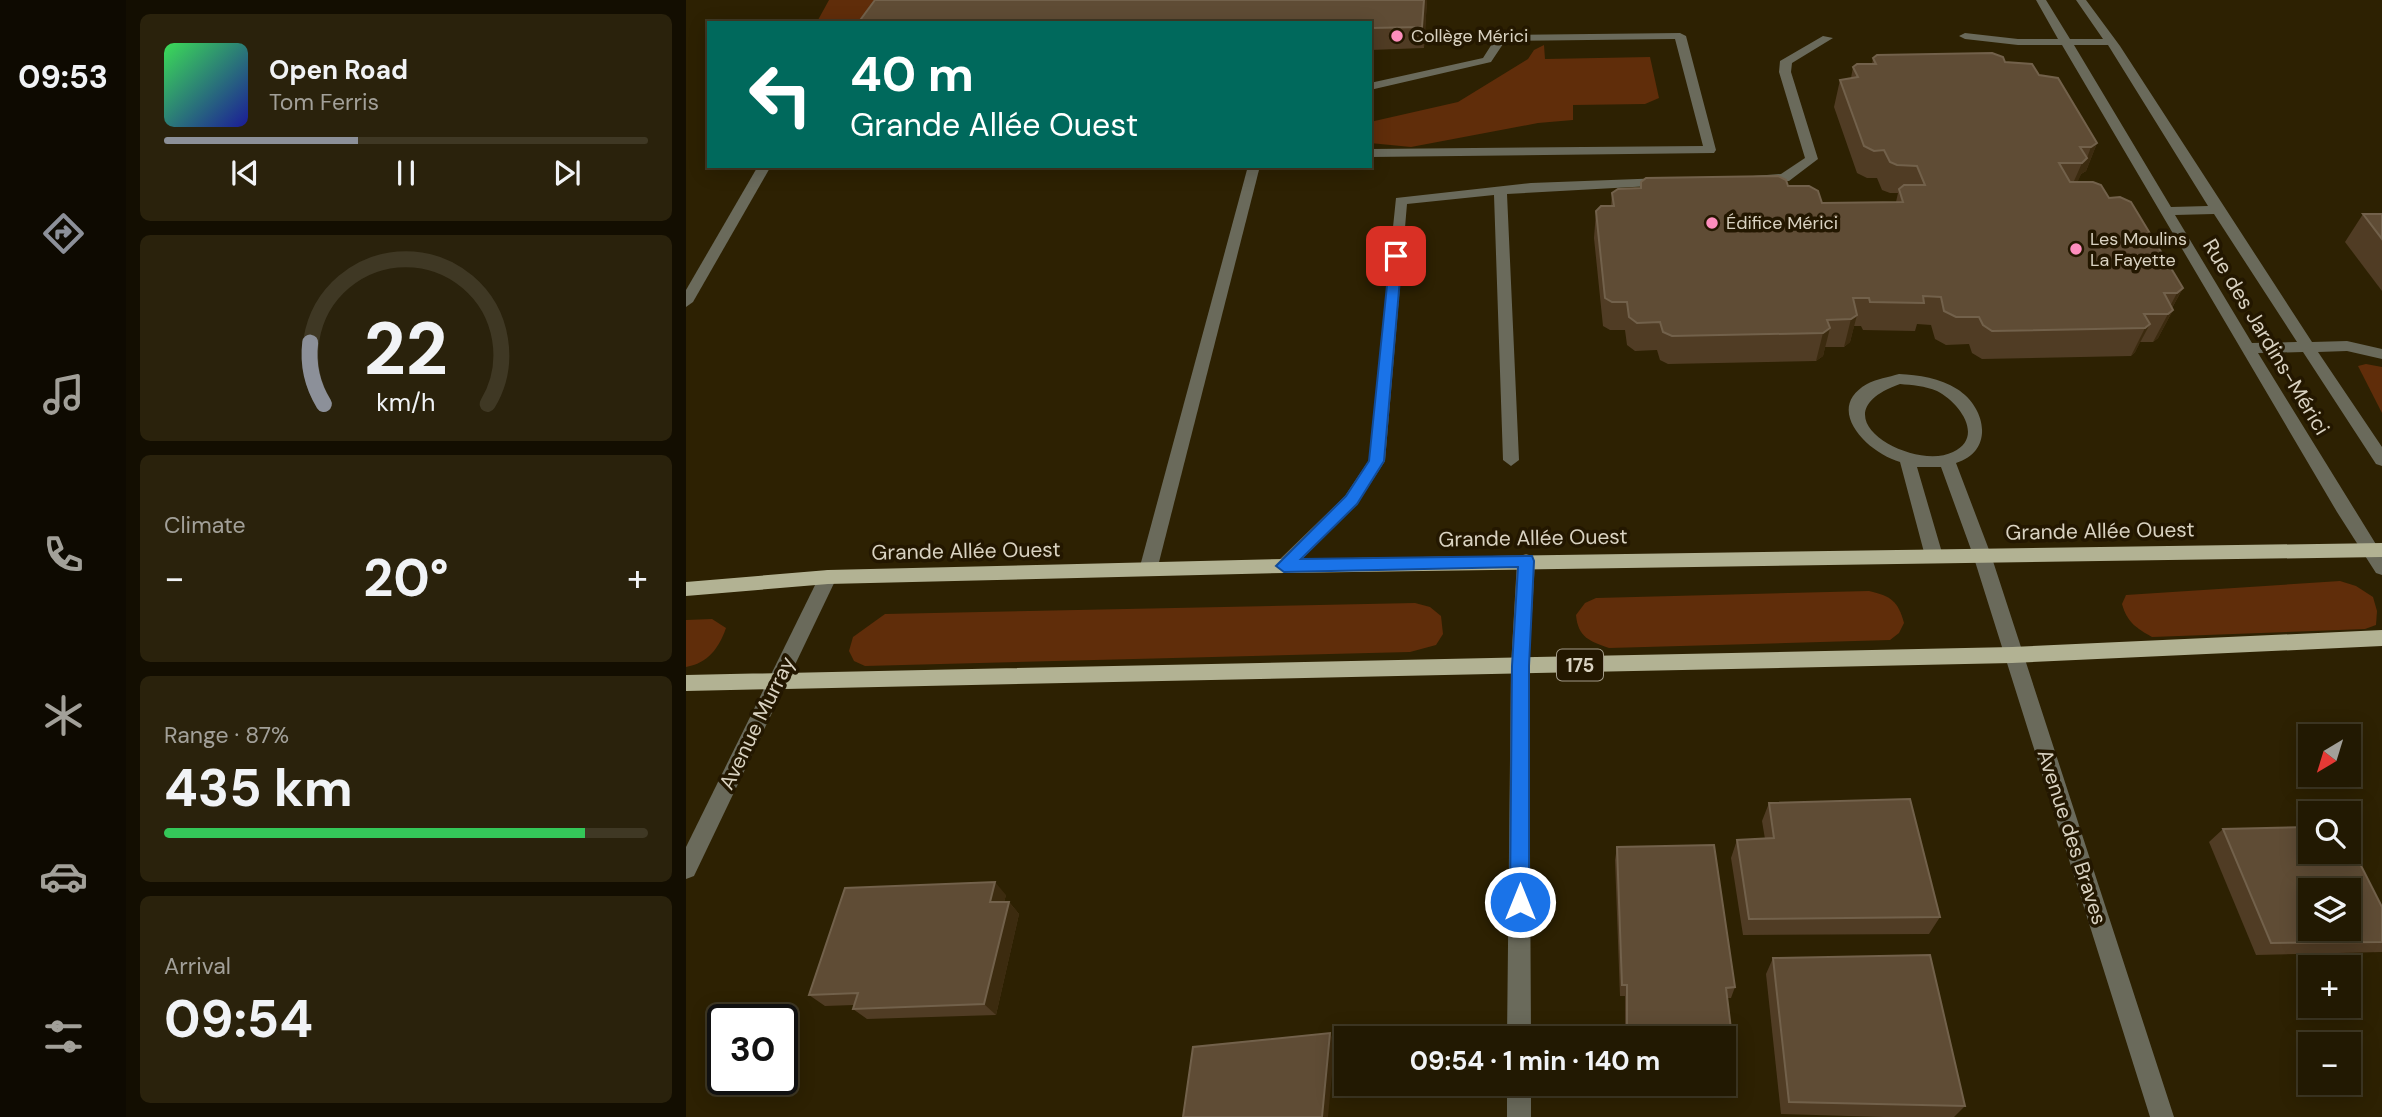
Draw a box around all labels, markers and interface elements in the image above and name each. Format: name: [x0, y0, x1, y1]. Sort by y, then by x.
place label: Collège Mérici: [1411, 24, 1528, 48]
marker: Collège Mérici: [1389, 28, 1405, 44]
text: 40 m: [850, 42, 974, 106]
icon: left: [735, 49, 826, 140]
text: Open Road: [269, 53, 408, 87]
text: 09:53: [18, 56, 108, 98]
text: Tom Ferris: [269, 87, 379, 117]
text: Grande Allée Ouest: [850, 104, 1138, 146]
icon: previous: [226, 154, 264, 192]
icon: pause: [387, 154, 425, 192]
icon: next: [548, 154, 586, 192]
icon: directions: [39, 209, 88, 258]
place label: Édifice Mérici: [1726, 211, 1838, 235]
marker: Édifice Mérici: [1704, 215, 1720, 231]
pin: [1366, 226, 1426, 286]
place label: Les Moulins La Fayette: [2090, 227, 2187, 272]
street label: Rue des Jardins-Mérici: [2196, 234, 2336, 440]
icon: arrive: [1377, 237, 1415, 275]
marker: Les Moulins La Fayette: [2068, 241, 2084, 257]
text: 22: [364, 302, 448, 397]
icon: music: [39, 370, 88, 419]
text: km/h: [376, 386, 436, 419]
text: Climate: [164, 510, 246, 540]
street label: Grande Allée Ouest: [2005, 515, 2195, 547]
street label: Grande Allée Ouest: [1438, 522, 1628, 554]
icon: phone: [39, 530, 88, 579]
street label: Grande Allée Ouest: [871, 535, 1061, 567]
text: 20°: [363, 544, 449, 612]
text: −: [164, 553, 185, 603]
text: +: [627, 553, 648, 603]
road number: 175: [1557, 650, 1603, 680]
street label: Avenue Murray: [713, 651, 801, 794]
icon: climate: [39, 691, 88, 740]
text: Range · 87%: [164, 720, 289, 750]
north arrow: [2298, 724, 2361, 788]
map controls: [2298, 724, 2361, 1095]
street label: Avenue des Braves: [2030, 746, 2114, 928]
text: 435 km: [164, 754, 353, 822]
button: search: [2298, 801, 2361, 864]
icon: car: [39, 852, 88, 901]
position arrow: [1483, 865, 1557, 939]
button: layers: [2298, 878, 2361, 941]
text: Arrival: [164, 951, 231, 981]
button: +: [2298, 955, 2361, 1018]
text: 09:54: [164, 985, 313, 1053]
speed limit sign: 30: [707, 1004, 798, 1095]
icon: filters: [39, 1012, 88, 1061]
button: −: [2298, 1032, 2361, 1095]
text: 09:54 · 1 min · 140 m: [1410, 1044, 1660, 1078]

